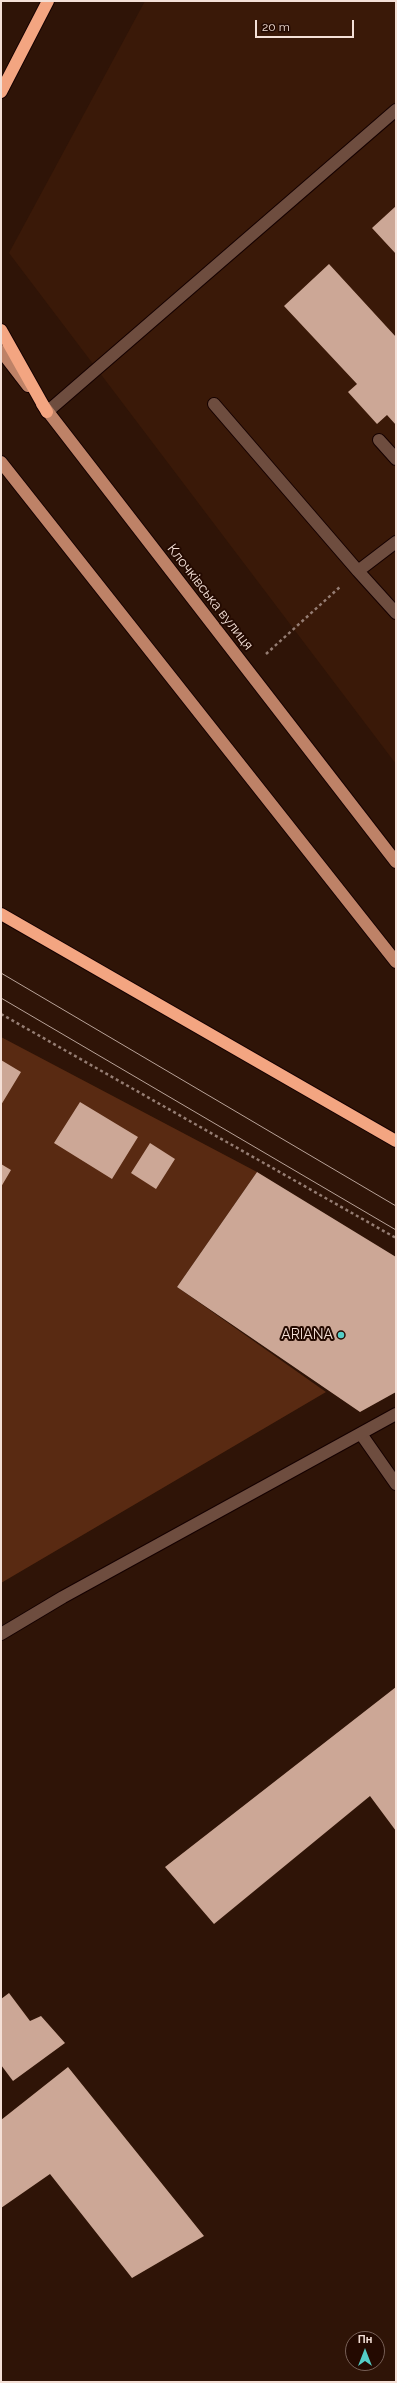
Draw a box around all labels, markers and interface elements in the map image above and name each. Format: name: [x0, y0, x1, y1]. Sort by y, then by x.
scale bar: [257, 12, 356, 38]
text: 20 m: [262, 20, 290, 34]
street label: Клочківська вулиця: [163, 541, 257, 653]
place label: ARIANA: [281, 1327, 333, 1343]
marker: ARIANA: [336, 1330, 346, 1340]
north arrow: [345, 2331, 385, 2371]
text: Пн: [358, 2333, 372, 2346]

